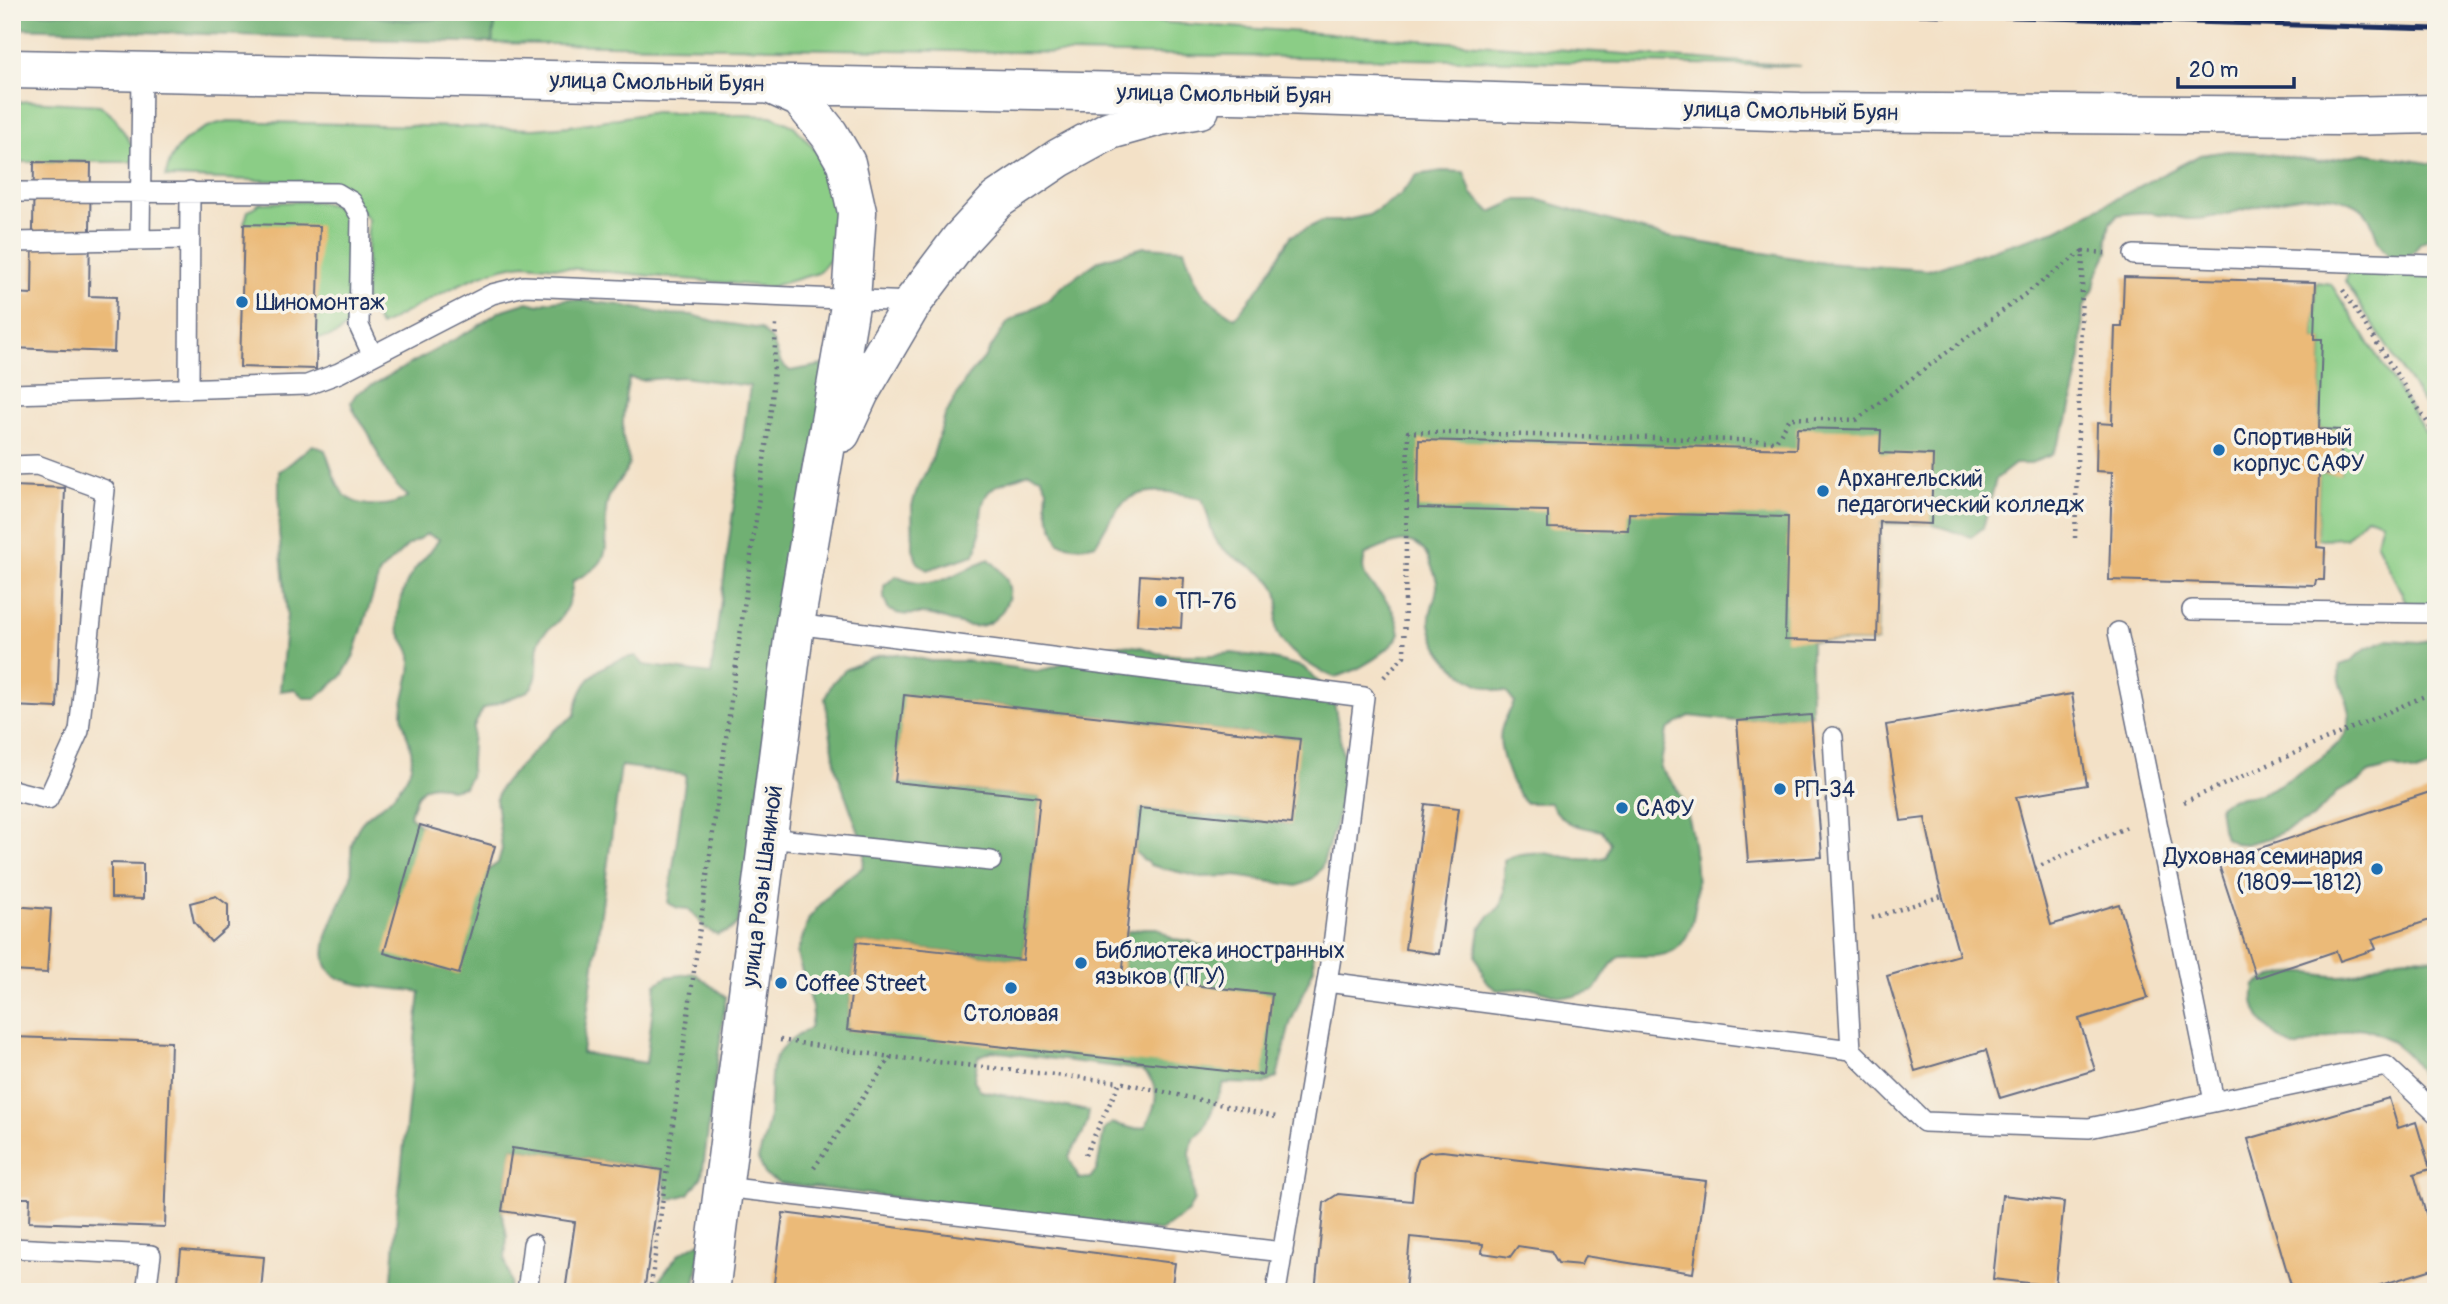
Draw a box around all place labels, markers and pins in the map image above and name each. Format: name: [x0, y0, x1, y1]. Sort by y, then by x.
place label: Шиномонтаж: [256, 288, 385, 317]
marker: Шиномонтаж: [234, 294, 250, 310]
place label: Спортивный корпус САФУ: [2233, 423, 2365, 478]
marker: Спортивный корпус САФУ: [2211, 442, 2227, 458]
place label: Архангельский педагогический колледж: [1837, 464, 2084, 519]
marker: Архангельский педагогический колледж: [1815, 483, 1831, 499]
place label: ТП-76: [1175, 587, 1237, 616]
marker: ТП-76: [1153, 593, 1169, 609]
place label: РП-34: [1794, 775, 1855, 804]
marker: РП-34: [1772, 781, 1788, 797]
place label: САФУ: [1636, 794, 1695, 823]
marker: САФУ: [1614, 800, 1630, 816]
place label: Духовная семинария (1809—1812): [2163, 842, 2363, 897]
marker: Духовная семинария (1809—1812): [2369, 861, 2385, 877]
place label: Библиотека иностранных языков (ПГУ): [1095, 936, 1345, 991]
marker: Библиотека иностранных языков (ПГУ): [1073, 955, 1089, 971]
place label: Coffee Street: [795, 969, 927, 998]
marker: Coffee Street: [773, 975, 789, 991]
marker: Столовая: [1003, 980, 1019, 996]
place label: Столовая: [963, 999, 1059, 1028]

